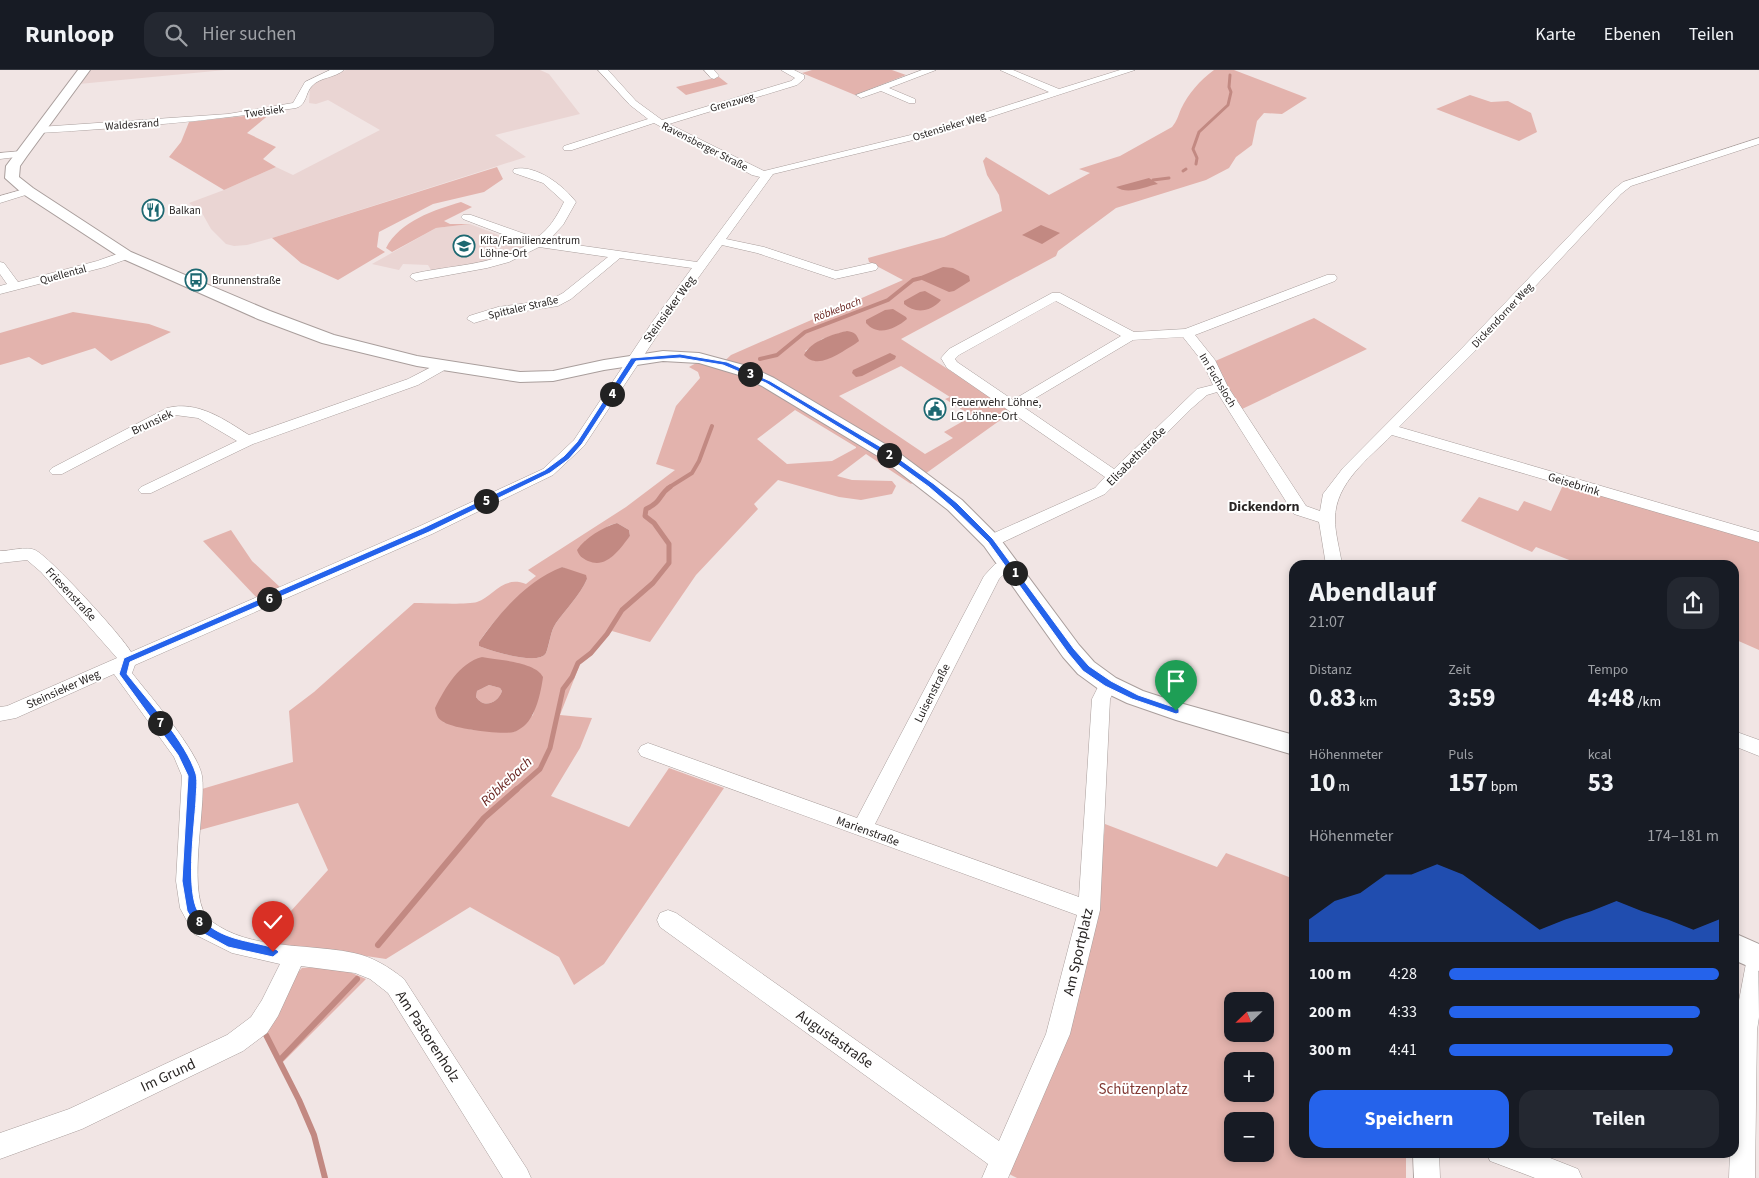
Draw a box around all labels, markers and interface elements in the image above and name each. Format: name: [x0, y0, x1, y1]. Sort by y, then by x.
search box: [144, 12, 494, 57]
text: Runloop: [25, 17, 114, 52]
icon: search: [162, 21, 190, 49]
text: Hier suchen: [202, 21, 296, 48]
text: Karte: [1535, 22, 1576, 47]
text: Ebenen: [1604, 22, 1661, 47]
text: Teilen: [1689, 22, 1734, 47]
street label: Grenzweg: [708, 89, 756, 116]
street label: Twelsiek: [243, 101, 285, 122]
street label: Ostensieker Weg: [911, 108, 988, 145]
street label: Waldesrand: [104, 115, 160, 134]
street label: Ravensberger Straße: [659, 118, 751, 175]
restaurant icon: Balkan: [141, 198, 165, 222]
place label: Balkan: [169, 203, 201, 218]
place label: Kita/Familienzentrum Löhne-Ort: [480, 233, 580, 261]
school or university icon: Kita/Familienzentrum Löhne-Ort: [452, 234, 476, 258]
street label: Quellental: [38, 261, 88, 288]
bus stop icon: Brunnenstraße: [184, 268, 208, 292]
street label: Steinsieker Weg: [639, 272, 699, 346]
place label: Brunnenstraße: [212, 273, 281, 288]
street label: Dickendorner Weg: [1468, 279, 1537, 351]
street label: Spittaler Straße: [486, 292, 560, 323]
water label: Röbkebach: [811, 293, 864, 325]
street label: Im Fuchsloch: [1195, 350, 1240, 410]
pin: 3: [738, 362, 762, 386]
text: 3: [747, 364, 754, 384]
pin: 4: [600, 382, 624, 406]
text: 4: [609, 384, 616, 404]
place label: Feuerwehr Löhne, LG Löhne-Ort: [951, 394, 1041, 425]
public building icon: Feuerwehr Löhne, LG Löhne-Ort: [923, 397, 947, 421]
street label: Brunsiek: [129, 405, 176, 439]
street label: Elisabethstraße: [1103, 423, 1170, 490]
pin: 2: [876, 442, 902, 468]
text: 2: [886, 445, 893, 465]
street label: Geisebrink: [1546, 469, 1602, 500]
pin: 5: [474, 488, 498, 514]
text: 5: [483, 491, 490, 511]
district label: Dickendorn: [1228, 497, 1300, 517]
pin: 1: [1002, 560, 1028, 586]
text: 1: [1012, 563, 1019, 583]
street label: Friesenstraße: [41, 564, 100, 625]
text: Abendlauf: [1309, 572, 1436, 612]
button: share: [1667, 577, 1719, 629]
pin: 6: [256, 586, 282, 612]
text: 6: [266, 589, 273, 609]
text: 21:07: [1309, 611, 1345, 633]
pin: [1155, 660, 1197, 711]
text: Distanz: [1309, 660, 1352, 680]
text: Zeit: [1448, 660, 1471, 680]
text: Tempo: [1588, 660, 1628, 680]
street label: Luisenstraße: [910, 661, 955, 726]
street label: Steinsieker Weg: [24, 666, 103, 713]
icon: arrive: [1162, 667, 1190, 695]
text: 0.83: [1309, 680, 1356, 716]
text: 3:59: [1448, 680, 1495, 716]
text: 4:48: [1588, 680, 1635, 716]
text: km: [1356, 692, 1377, 712]
text: /km: [1635, 692, 1661, 712]
pin: 7: [148, 710, 172, 736]
text: 7: [157, 713, 164, 733]
text: Höhenmeter: [1309, 745, 1383, 765]
text: Puls: [1448, 745, 1473, 765]
text: kcal: [1588, 745, 1611, 765]
water label: Röbkebach: [476, 753, 537, 811]
text: 10: [1309, 765, 1335, 801]
text: 157: [1448, 765, 1488, 801]
text: 53: [1588, 765, 1614, 801]
text: m: [1335, 777, 1350, 797]
text: bpm: [1488, 777, 1518, 797]
street label: Marienstraße: [834, 812, 902, 851]
text: Höhenmeter: [1309, 825, 1393, 847]
text: 174–181 m: [1647, 825, 1719, 847]
pin: [252, 901, 294, 952]
street label: Am Sportplatz: [1058, 906, 1099, 998]
icon: check: [259, 908, 287, 936]
pin: 8: [186, 910, 212, 934]
text: 8: [196, 912, 203, 932]
text: 100 m: [1309, 963, 1351, 985]
text: 4:28: [1389, 963, 1417, 985]
street label: Am Pastorenholz: [390, 986, 465, 1086]
north arrow: [1224, 992, 1274, 1042]
map controls: [1224, 992, 1274, 1162]
text: 200 m: [1309, 1001, 1351, 1023]
text: 4:33: [1389, 1001, 1417, 1023]
street label: Augustastraße: [792, 1005, 878, 1074]
text: 300 m: [1309, 1039, 1351, 1061]
text: 4:41: [1389, 1039, 1417, 1061]
button: +: [1224, 1052, 1274, 1102]
street label: Im Grund: [137, 1054, 199, 1097]
park label: Schützenplatz: [1098, 1079, 1188, 1100]
button: Speichern: [1309, 1090, 1509, 1148]
button: Teilen: [1519, 1090, 1719, 1148]
button: −: [1224, 1112, 1274, 1162]

